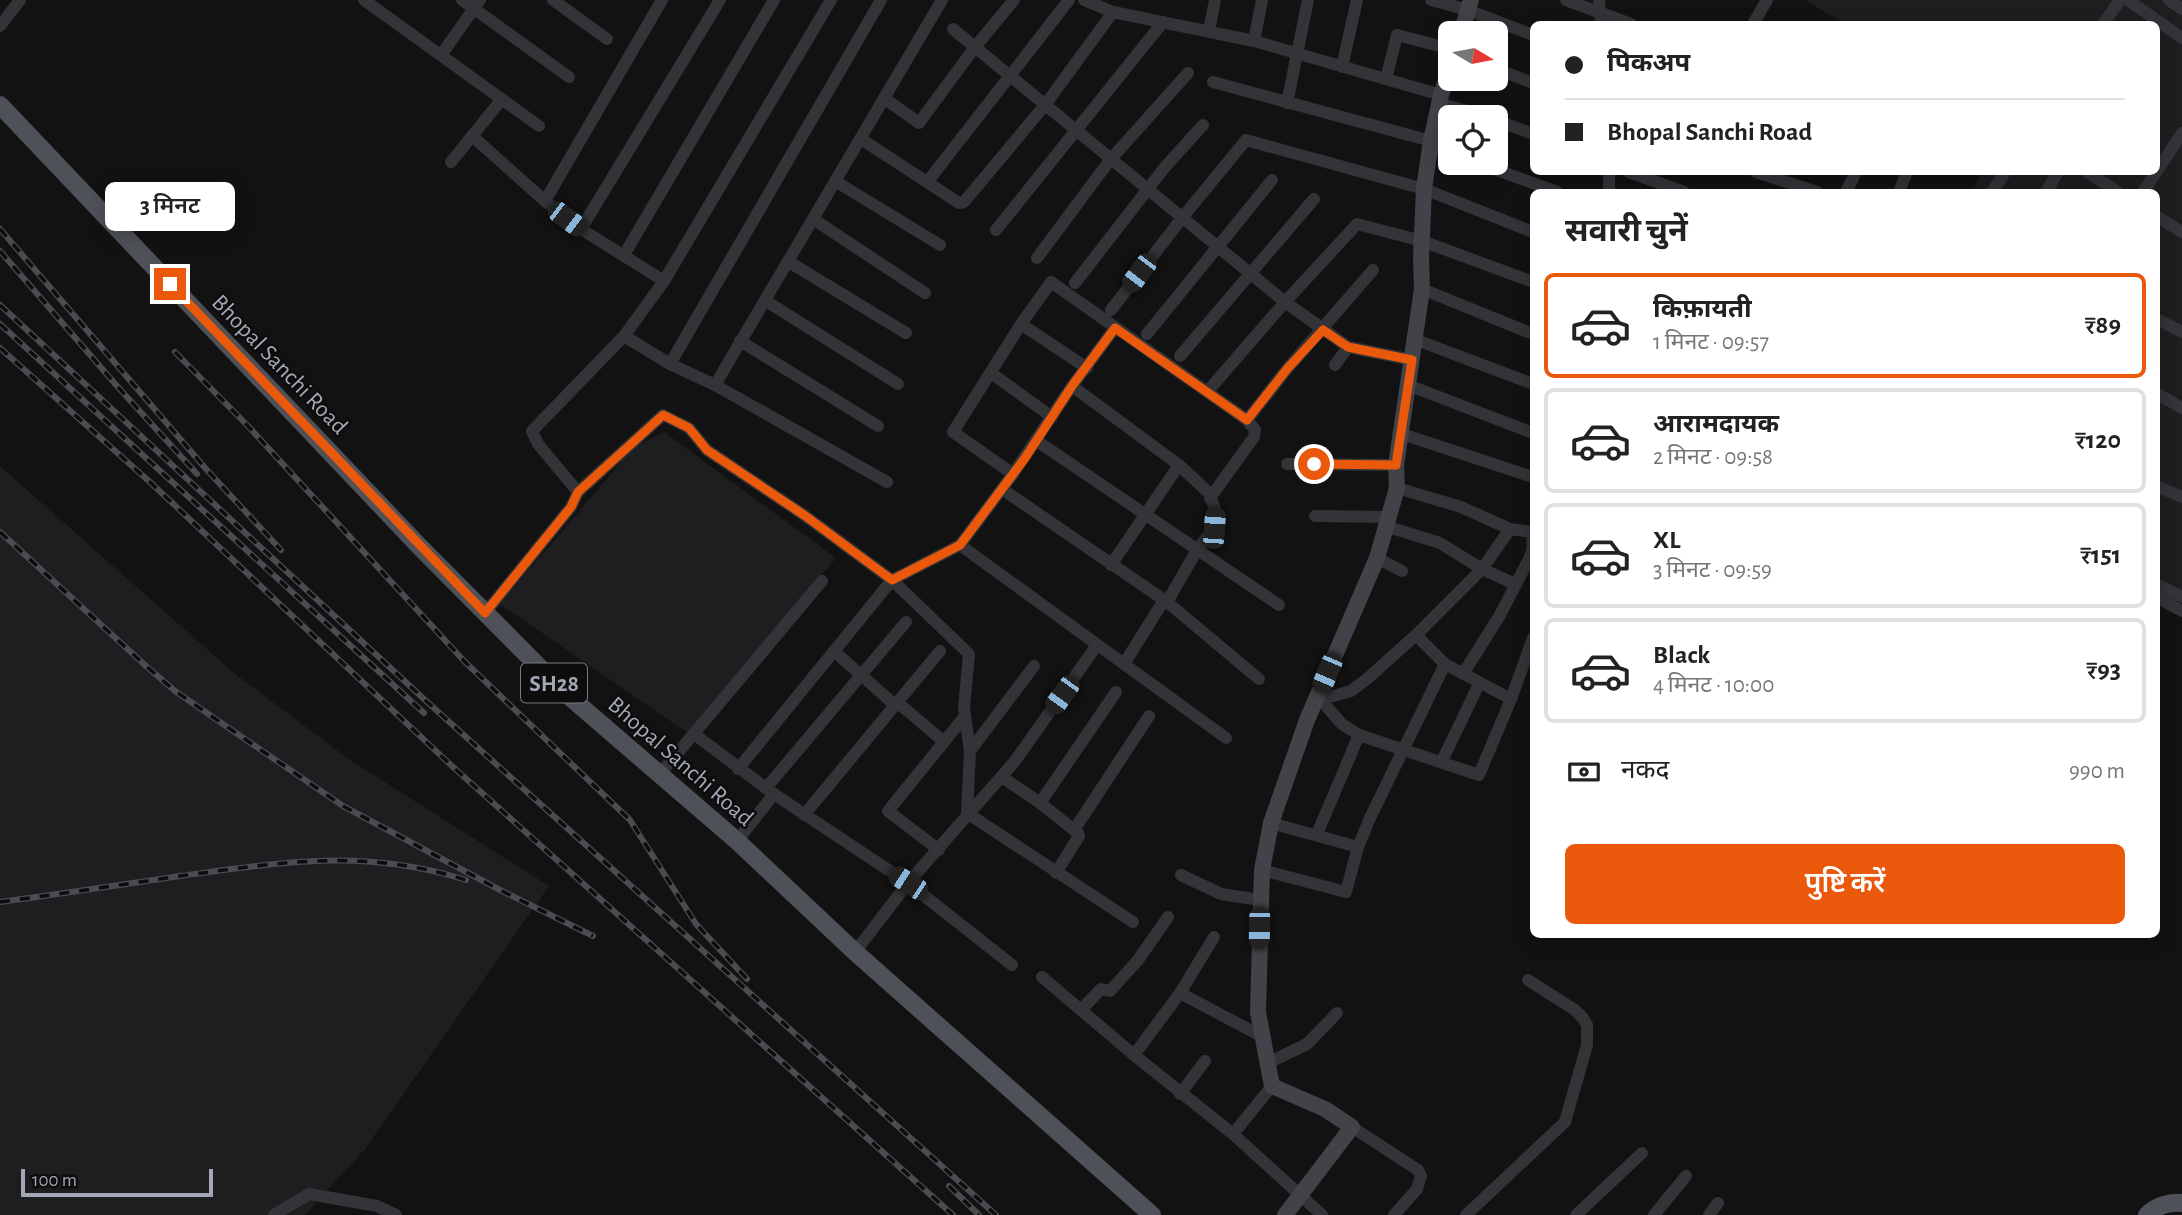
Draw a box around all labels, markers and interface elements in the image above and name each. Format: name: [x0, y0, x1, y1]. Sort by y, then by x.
north arrow: [1438, 21, 1508, 91]
map controls: [1438, 21, 1508, 175]
text: पिकअप: [1607, 50, 1690, 76]
button: locate: [1438, 105, 1508, 175]
text: Bhopal Sanchi Road: [1607, 119, 1812, 145]
callout: 3 मिनट: [105, 182, 235, 232]
text: 3 मिनट: [140, 195, 200, 218]
car: [544, 198, 591, 240]
text: सवारी चुनें: [1565, 215, 1688, 247]
car: [1118, 250, 1161, 296]
route end: [154, 268, 186, 300]
street label: Bhopal Sanchi Road: [207, 290, 352, 439]
icon: car: [1569, 294, 1632, 357]
text: किफ़ायती: [1653, 296, 1752, 322]
text: ₹89: [2085, 312, 2121, 338]
text: 1 मिनट · 09:57: [1653, 331, 1769, 354]
icon: car: [1569, 409, 1632, 472]
text: आरामदायक: [1653, 411, 1779, 437]
text: ₹120: [2075, 427, 2121, 453]
text: 2 मिनट · 09:58: [1653, 446, 1773, 469]
route start: [1298, 448, 1330, 480]
car: [1203, 506, 1226, 550]
icon: car: [1569, 524, 1632, 587]
text: XL: [1653, 527, 1680, 553]
text: ₹151: [2080, 542, 2121, 568]
text: 3 मिनट · 09:59: [1653, 559, 1772, 582]
icon: car: [1569, 639, 1632, 702]
text: Black: [1653, 642, 1710, 668]
car: [1310, 650, 1345, 696]
text: ₹93: [2086, 657, 2121, 683]
road number: SH28: [521, 664, 587, 702]
car: [1042, 672, 1083, 718]
text: 4 मिनट · 10:00: [1653, 674, 1774, 697]
street label: Bhopal Sanchi Road: [603, 692, 758, 831]
icon: cash: [1565, 753, 1603, 791]
text: नकद: [1621, 757, 1669, 783]
text: 990 m: [2069, 760, 2125, 783]
button: पुष्टि करें: [1565, 844, 2125, 924]
car: [885, 863, 932, 903]
car: [1249, 907, 1270, 949]
scale bar: [21, 1166, 214, 1198]
text: 100 m: [32, 1171, 77, 1190]

